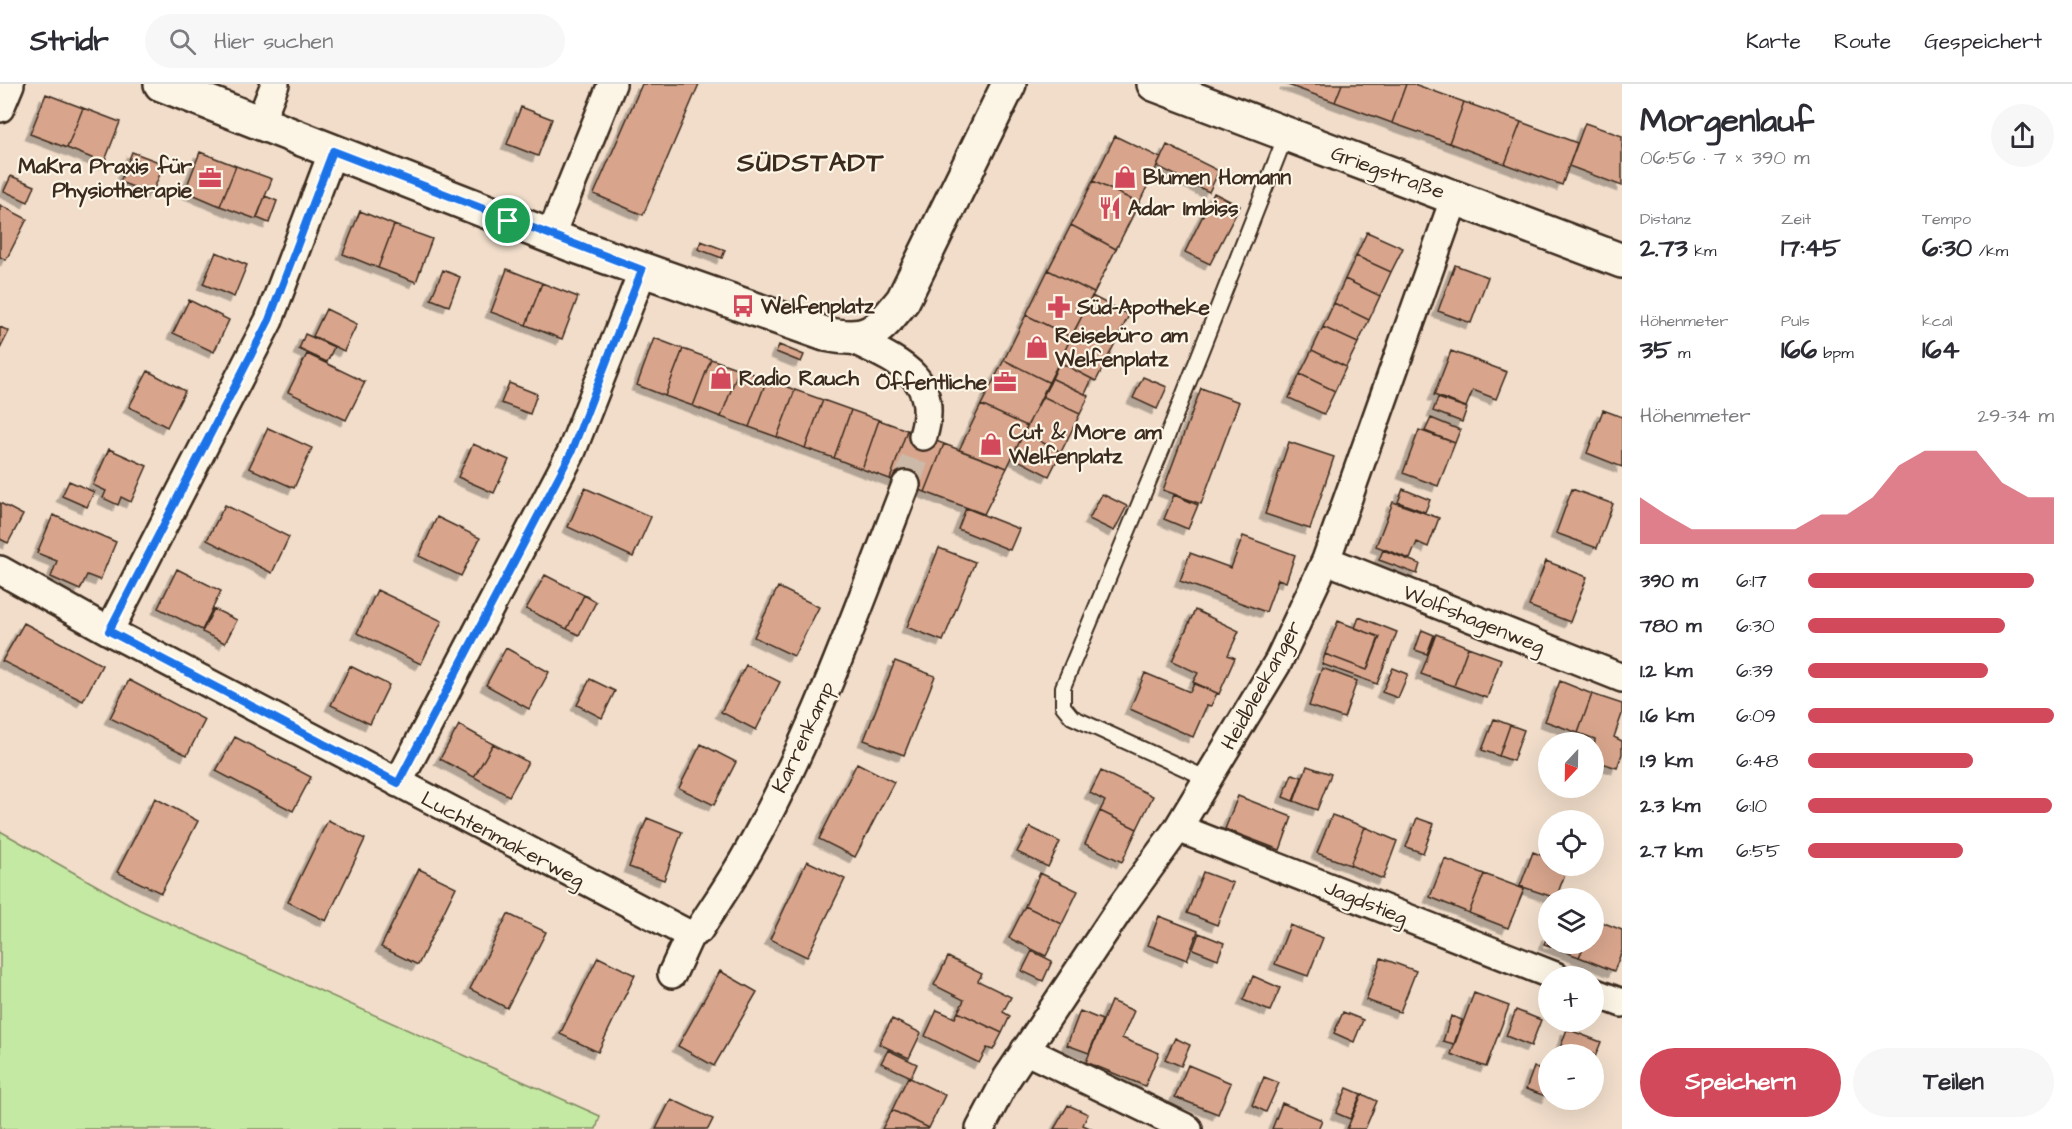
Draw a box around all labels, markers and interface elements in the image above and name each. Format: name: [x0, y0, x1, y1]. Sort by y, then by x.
search box: [145, 14, 565, 68]
text: Stridr: [30, 22, 109, 61]
icon: search: [166, 25, 199, 58]
text: Hier suchen: [214, 26, 333, 57]
text: Karte: [1746, 27, 1801, 56]
text: Route: [1834, 27, 1891, 56]
text: Gespeichert: [1924, 27, 2042, 56]
text: Morgenlauf: [1640, 98, 1814, 144]
button: share: [1991, 104, 2054, 167]
street label: Griegstraße: [1326, 138, 1449, 208]
district label: SÜDSTADT: [736, 144, 885, 182]
text: 06:56 · 7 × 390 m: [1640, 144, 1810, 172]
place label: MaKra Praxis für Physiotherapie: [18, 152, 193, 208]
place label: Blumen Homann: [1143, 163, 1292, 192]
shop icon: Blumen Homann: [1112, 164, 1138, 190]
office icon: MaKra Praxis für Physiotherapie: [197, 165, 223, 191]
place label: Adar Imbiss: [1128, 194, 1239, 223]
pin: [482, 195, 533, 246]
restaurant icon: Adar Imbiss: [1097, 195, 1123, 221]
icon: arrive: [491, 204, 524, 237]
text: Distanz: [1640, 208, 1691, 230]
text: Zeit: [1781, 208, 1811, 230]
text: Tempo: [1922, 208, 1971, 230]
text: 2.73: [1640, 230, 1688, 266]
text: 17:45: [1781, 230, 1841, 266]
text: 6:30: [1922, 230, 1972, 266]
text: km: [1688, 240, 1716, 262]
text: /km: [1972, 240, 2008, 262]
place label: Welfenplatz: [760, 292, 875, 322]
bus stop icon: Welfenplatz: [730, 293, 756, 319]
place label: Süd-Apotheke: [1076, 293, 1211, 323]
pharmacy icon: Süd-Apotheke: [1046, 294, 1072, 320]
text: Höhenmeter: [1640, 310, 1728, 332]
text: Puls: [1781, 310, 1810, 332]
text: kcal: [1922, 310, 1953, 332]
place label: Reisebüro am Welfenplatz: [1054, 321, 1188, 375]
text: 35: [1640, 332, 1672, 368]
text: 166: [1781, 332, 1817, 368]
text: 164: [1922, 332, 1959, 368]
shop icon: Reisebüro am Welfenplatz: [1024, 334, 1050, 360]
text: m: [1672, 342, 1691, 364]
text: bpm: [1817, 342, 1854, 364]
place label: Radio Rauch: [739, 364, 859, 393]
shop icon: Radio Rauch: [708, 365, 734, 391]
place label: Öffentliche: [876, 368, 988, 397]
office icon: Öffentliche: [992, 369, 1018, 395]
text: Höhenmeter: [1640, 402, 1750, 430]
text: 29–34 m: [1978, 402, 2054, 430]
place label: Cut & More am Welfenplatz: [1008, 418, 1162, 472]
shop icon: Cut & More am Welfenplatz: [978, 431, 1004, 457]
text: 390 m: [1640, 567, 1698, 595]
text: 6:17: [1736, 567, 1767, 595]
street label: Wolfshagenweg: [1398, 578, 1549, 663]
text: 780 m: [1640, 612, 1701, 640]
text: 6:30: [1736, 612, 1775, 640]
street label: Heidbleekanger: [1214, 615, 1311, 756]
text: 1.2 km: [1640, 657, 1693, 685]
text: 6:39: [1736, 657, 1773, 685]
street label: Karrenkamp: [765, 676, 843, 798]
text: 1.6 km: [1640, 702, 1694, 730]
text: 6:09: [1736, 702, 1776, 730]
north arrow: [1538, 732, 1604, 798]
map controls: [1538, 732, 1604, 1110]
text: 1.9 km: [1640, 747, 1693, 775]
text: 6:48: [1736, 747, 1778, 775]
street label: Luchtenmakerweg: [415, 784, 590, 897]
text: 2.3 km: [1640, 792, 1700, 820]
text: 6:10: [1736, 792, 1767, 820]
button: locate: [1538, 810, 1604, 876]
text: 2.7 km: [1640, 837, 1702, 865]
text: 6:55: [1736, 837, 1780, 865]
street label: Jagdstieg: [1319, 873, 1412, 934]
button: layers: [1538, 888, 1604, 954]
button: +: [1538, 966, 1604, 1032]
button: −: [1538, 1044, 1604, 1110]
button: Speichern: [1640, 1048, 1841, 1117]
button: Teilen: [1853, 1048, 2054, 1117]

